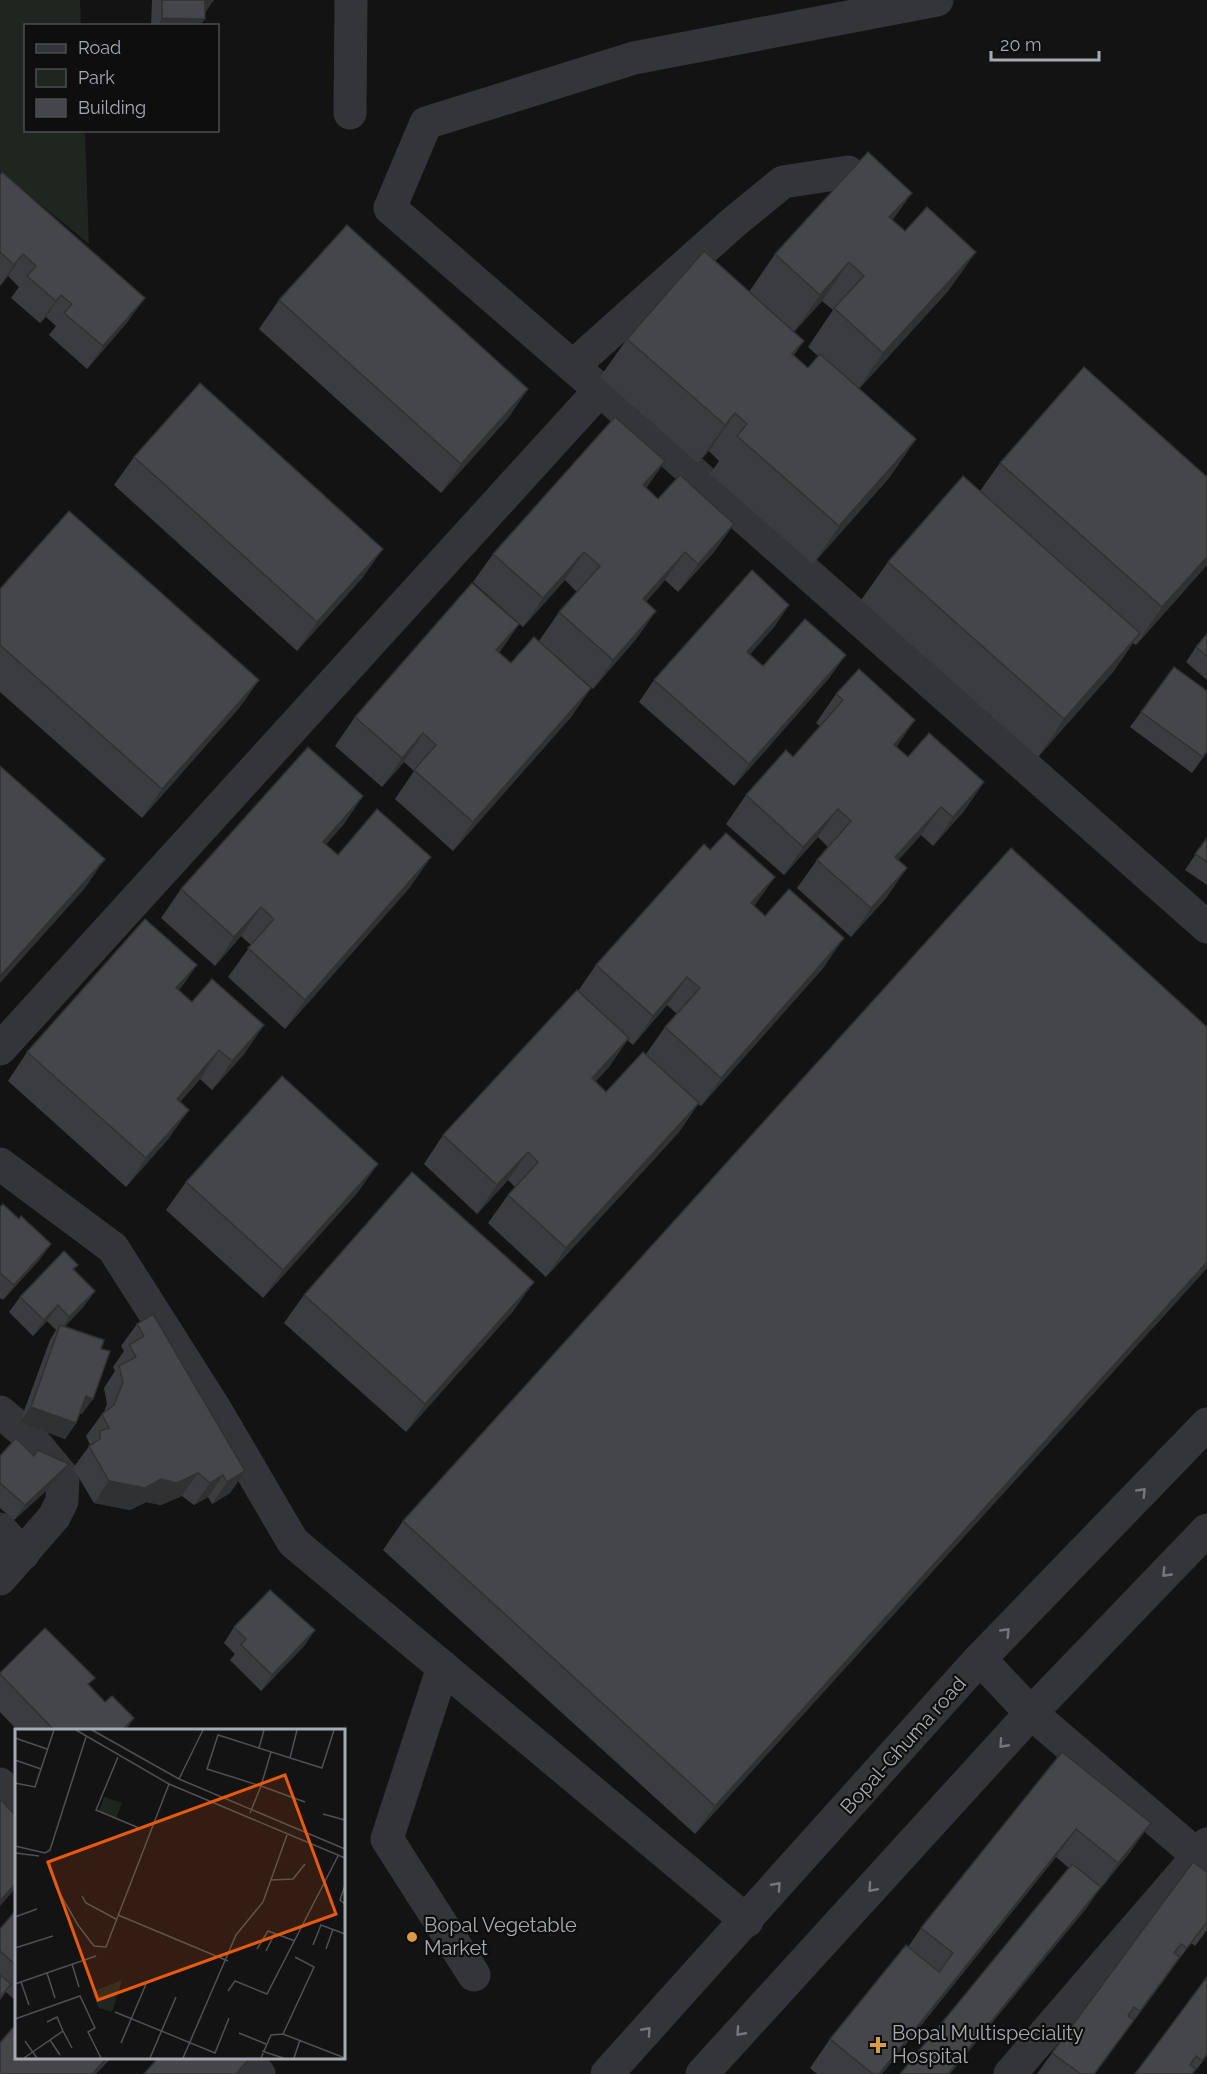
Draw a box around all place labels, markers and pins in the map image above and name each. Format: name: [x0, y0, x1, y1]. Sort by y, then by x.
place label: Bopal Vegetable Market: [424, 1913, 577, 1960]
marker: Bopal Vegetable Market: [405, 1930, 419, 1944]
place label: Bopal Multispeciality Hospital: [892, 2021, 1084, 2068]
marker: Bopal Multispeciality Hospital: [869, 2036, 887, 2054]

